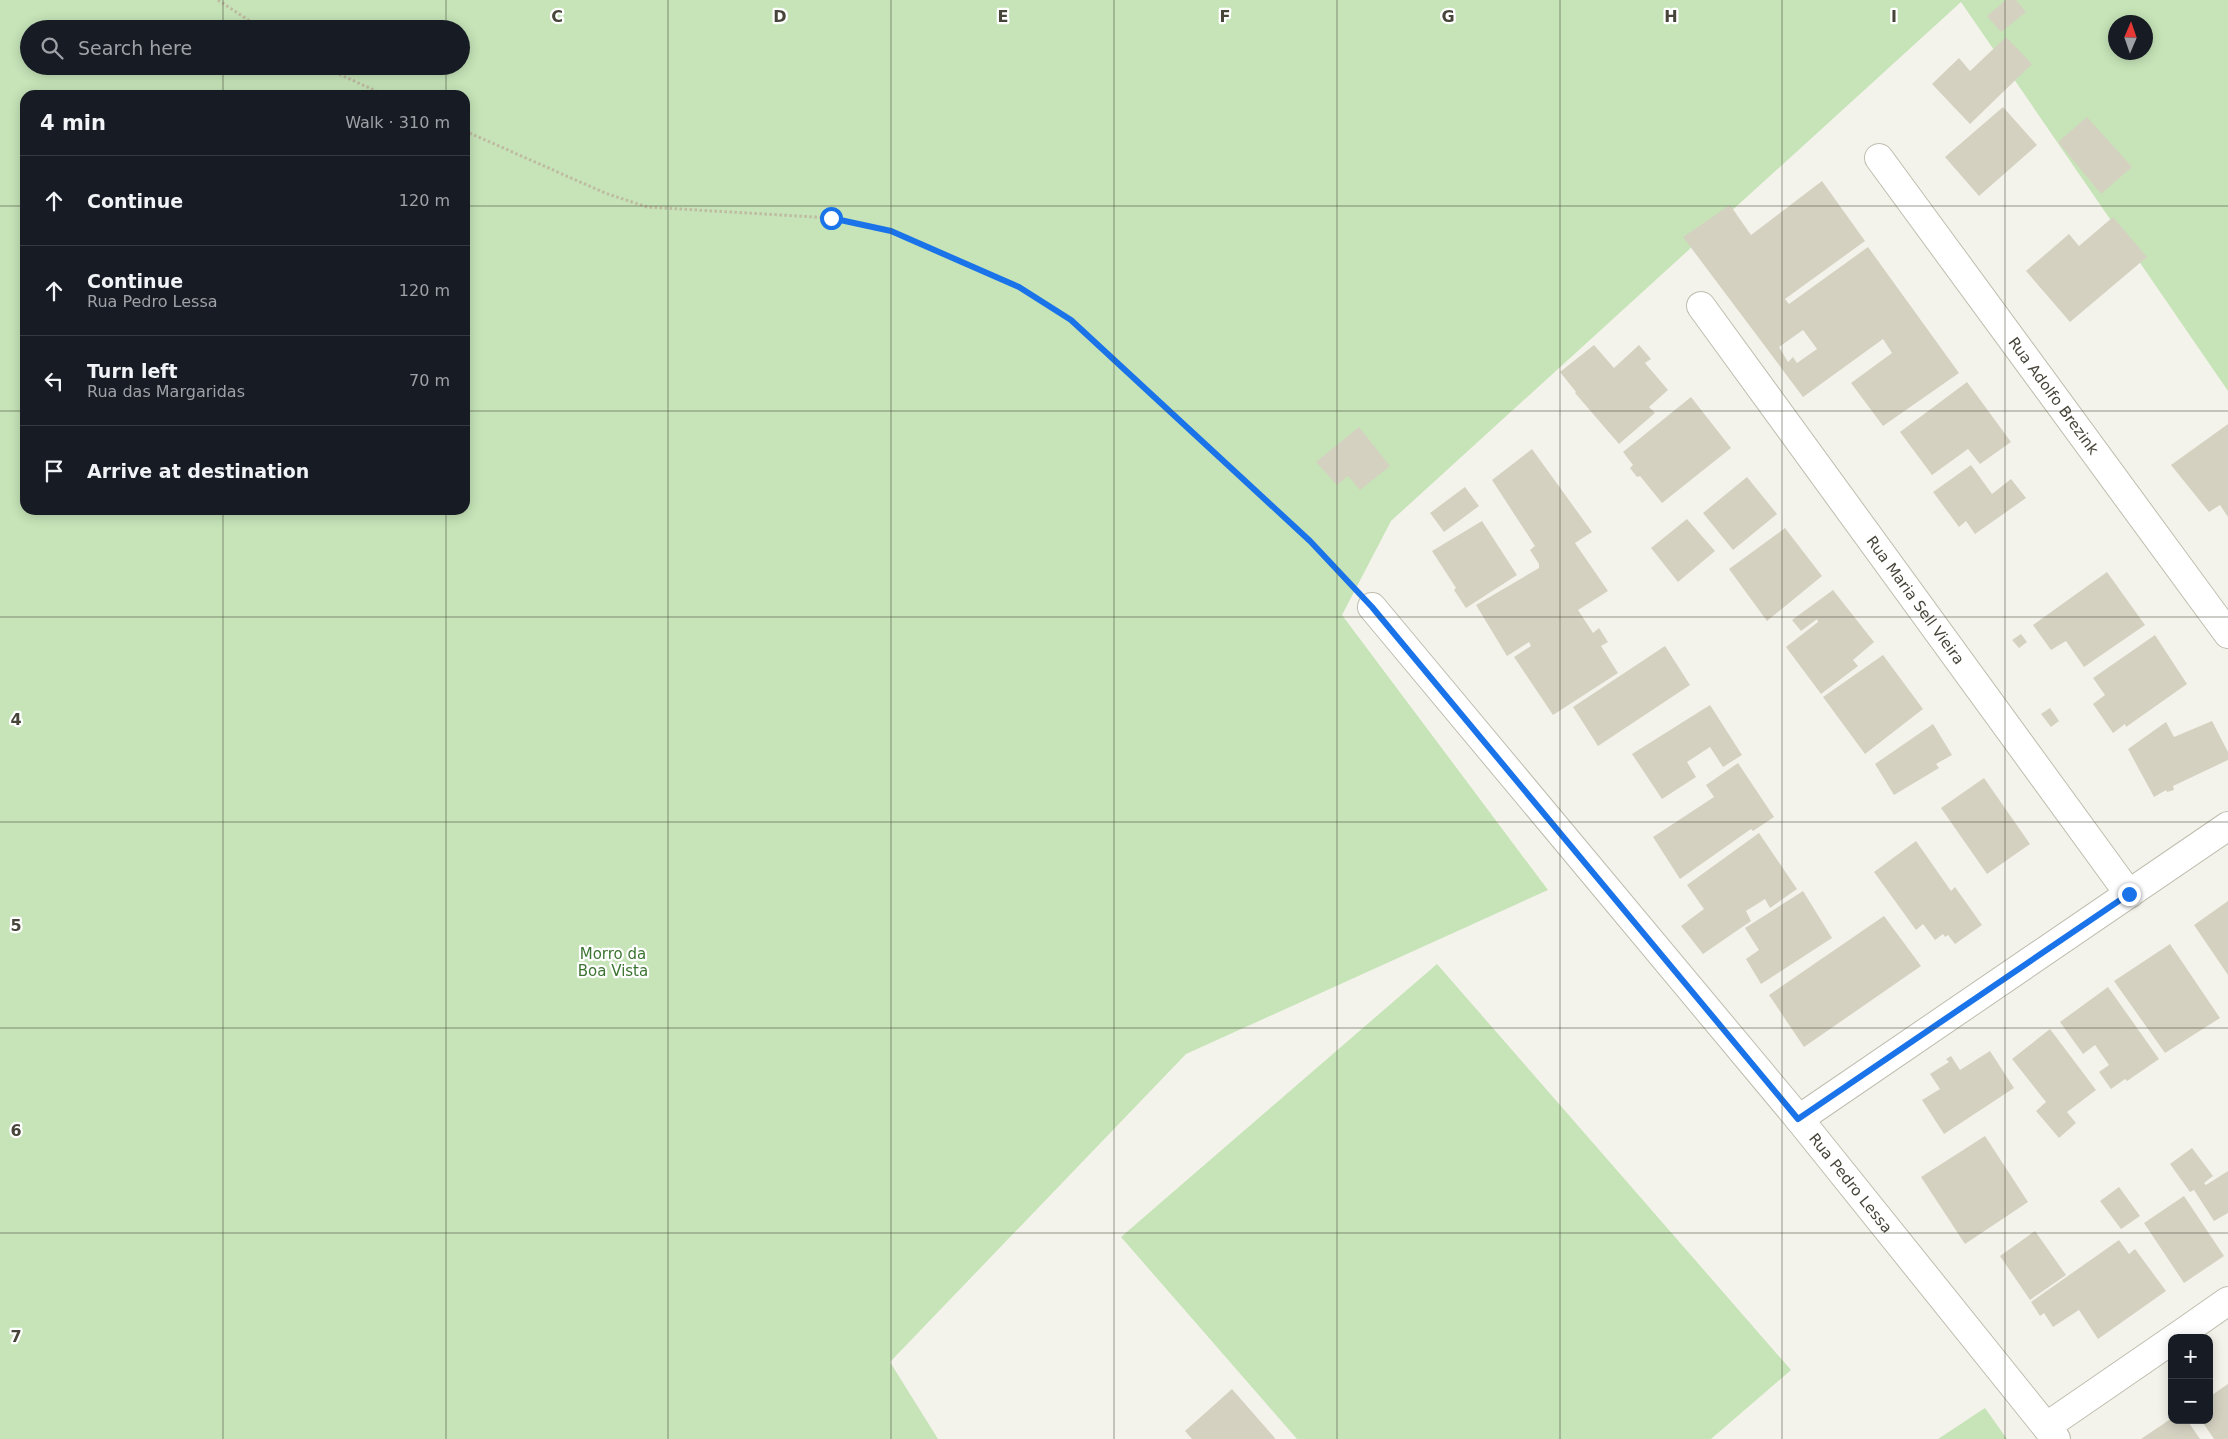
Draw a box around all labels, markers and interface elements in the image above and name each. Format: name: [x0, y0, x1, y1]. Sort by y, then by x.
text: C: [551, 7, 563, 26]
text: D: [773, 7, 787, 26]
text: E: [998, 7, 1008, 26]
text: F: [1220, 7, 1230, 26]
text: G: [1441, 7, 1455, 26]
text: H: [1664, 7, 1678, 26]
text: I: [1891, 7, 1897, 26]
north arrow: [2108, 15, 2153, 60]
search box: [20, 20, 470, 75]
icon: search: [38, 34, 66, 62]
text: Search here: [78, 37, 192, 59]
text: 4 min: [40, 111, 106, 135]
text: Walk · 310 m: [345, 113, 450, 132]
icon: ahead: [40, 187, 68, 215]
text: Continue: [87, 190, 183, 212]
text: 120 m: [399, 191, 450, 210]
route start: [820, 207, 843, 230]
text: Continue: [87, 270, 183, 292]
icon: ahead: [40, 277, 68, 305]
text: 120 m: [399, 281, 450, 300]
text: Rua Pedro Lessa: [87, 292, 218, 311]
street label: Rua Adolfo Brezink: [2004, 334, 2103, 458]
text: Turn left: [87, 360, 178, 382]
icon: left: [40, 367, 68, 395]
text: 70 m: [409, 371, 450, 390]
text: Rua das Margaridas: [87, 382, 245, 401]
icon: arrive: [40, 457, 68, 485]
text: Arrive at destination: [87, 460, 309, 482]
street label: Rua Maria Sell Vieira: [1862, 533, 1968, 668]
text: 4: [10, 710, 22, 729]
route end: [2118, 883, 2141, 906]
text: 5: [10, 916, 22, 935]
park label: Morro da Boa Vista: [578, 945, 648, 980]
text: 6: [10, 1121, 22, 1140]
street label: Rua Pedro Lessa: [1805, 1130, 1896, 1237]
text: 7: [10, 1327, 22, 1346]
map controls: [2168, 1334, 2213, 1424]
button: +: [2168, 1334, 2213, 1379]
button: −: [2168, 1379, 2213, 1424]

